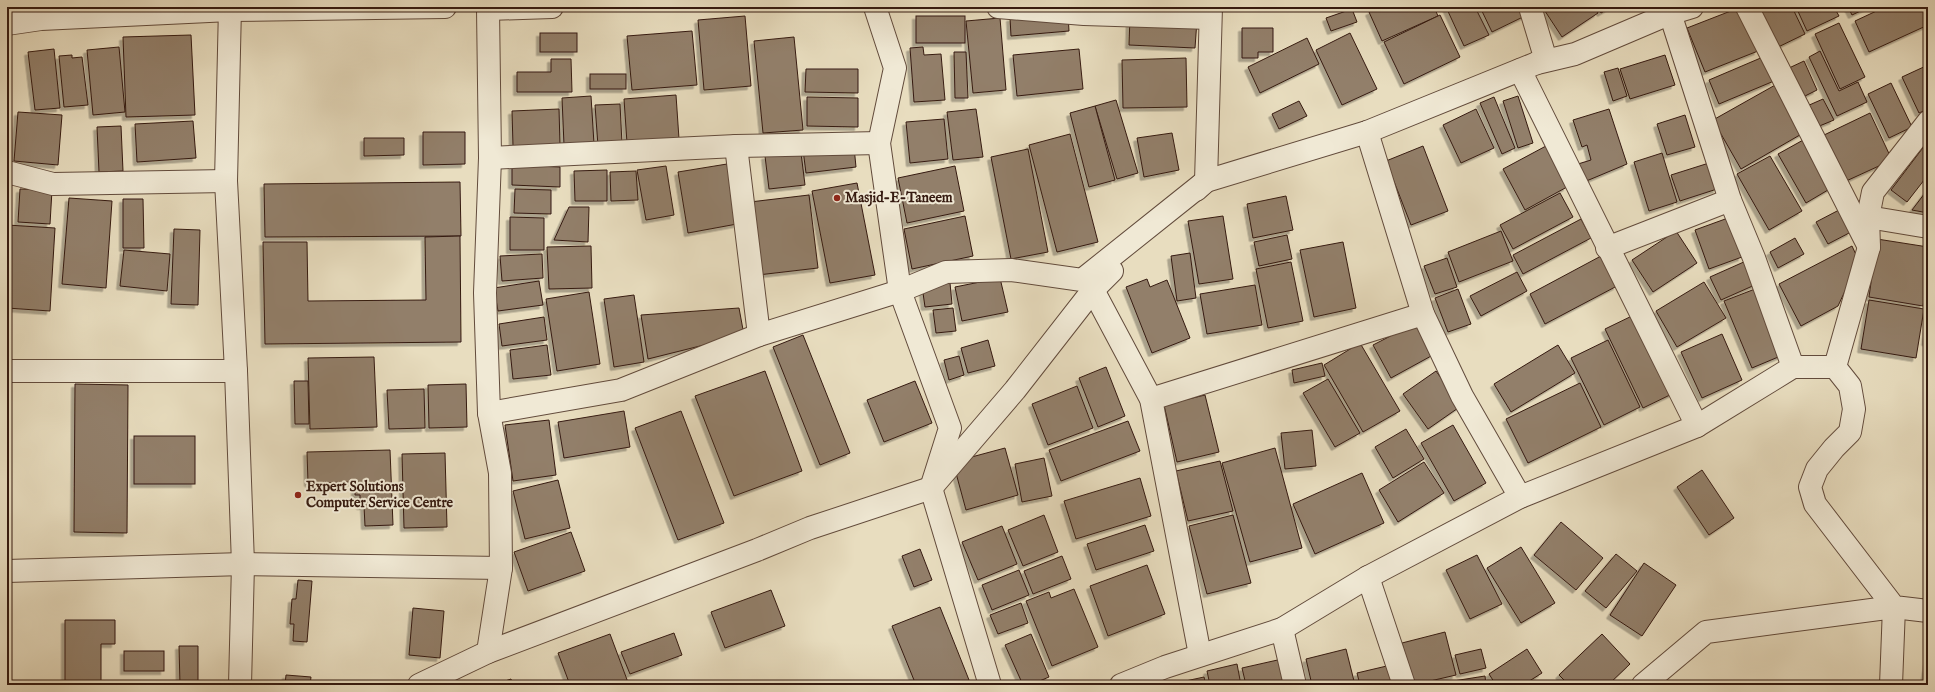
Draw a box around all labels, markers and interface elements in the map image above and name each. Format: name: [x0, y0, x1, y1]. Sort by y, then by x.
place label: Masjid-E-Taneem: [845, 189, 953, 207]
marker: Masjid-E-Taneem: [832, 193, 842, 203]
place label: Expert Solutions Computer Service Centre: [306, 478, 454, 512]
marker: Expert Solutions Computer Service Centre: [293, 490, 303, 500]

